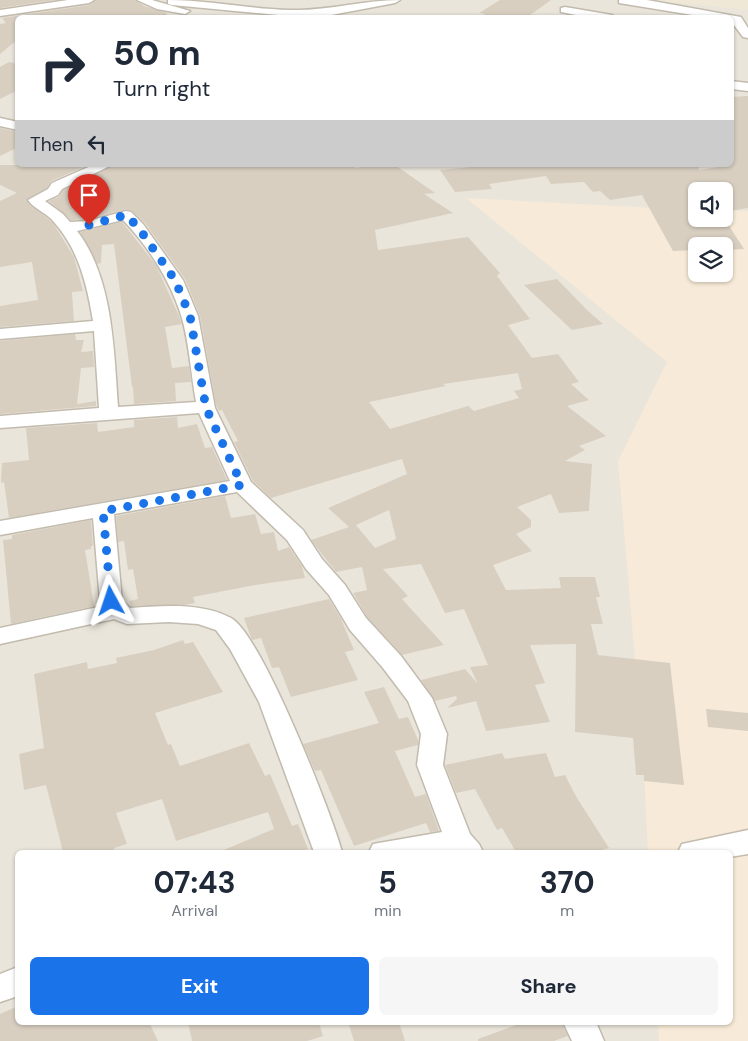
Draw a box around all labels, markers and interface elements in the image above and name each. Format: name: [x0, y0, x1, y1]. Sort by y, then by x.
text: 50 m: [113, 30, 201, 76]
icon: right: [30, 35, 95, 100]
text: Turn right: [113, 74, 210, 103]
icon: left: [83, 130, 111, 158]
text: Then: [30, 132, 73, 157]
pin: [68, 174, 110, 225]
icon: arrive: [75, 181, 103, 209]
map controls: [688, 182, 733, 282]
button: sound: [688, 182, 733, 227]
button: layers: [688, 237, 733, 282]
position arrow: [84, 574, 136, 626]
text: 07:43: [153, 863, 236, 902]
text: 5: [378, 863, 397, 902]
text: 370: [540, 863, 595, 902]
text: Arrival: [171, 900, 218, 921]
text: min: [374, 900, 401, 921]
text: m: [560, 900, 574, 921]
button: Exit: [30, 957, 369, 1015]
button: Share: [379, 957, 718, 1015]

